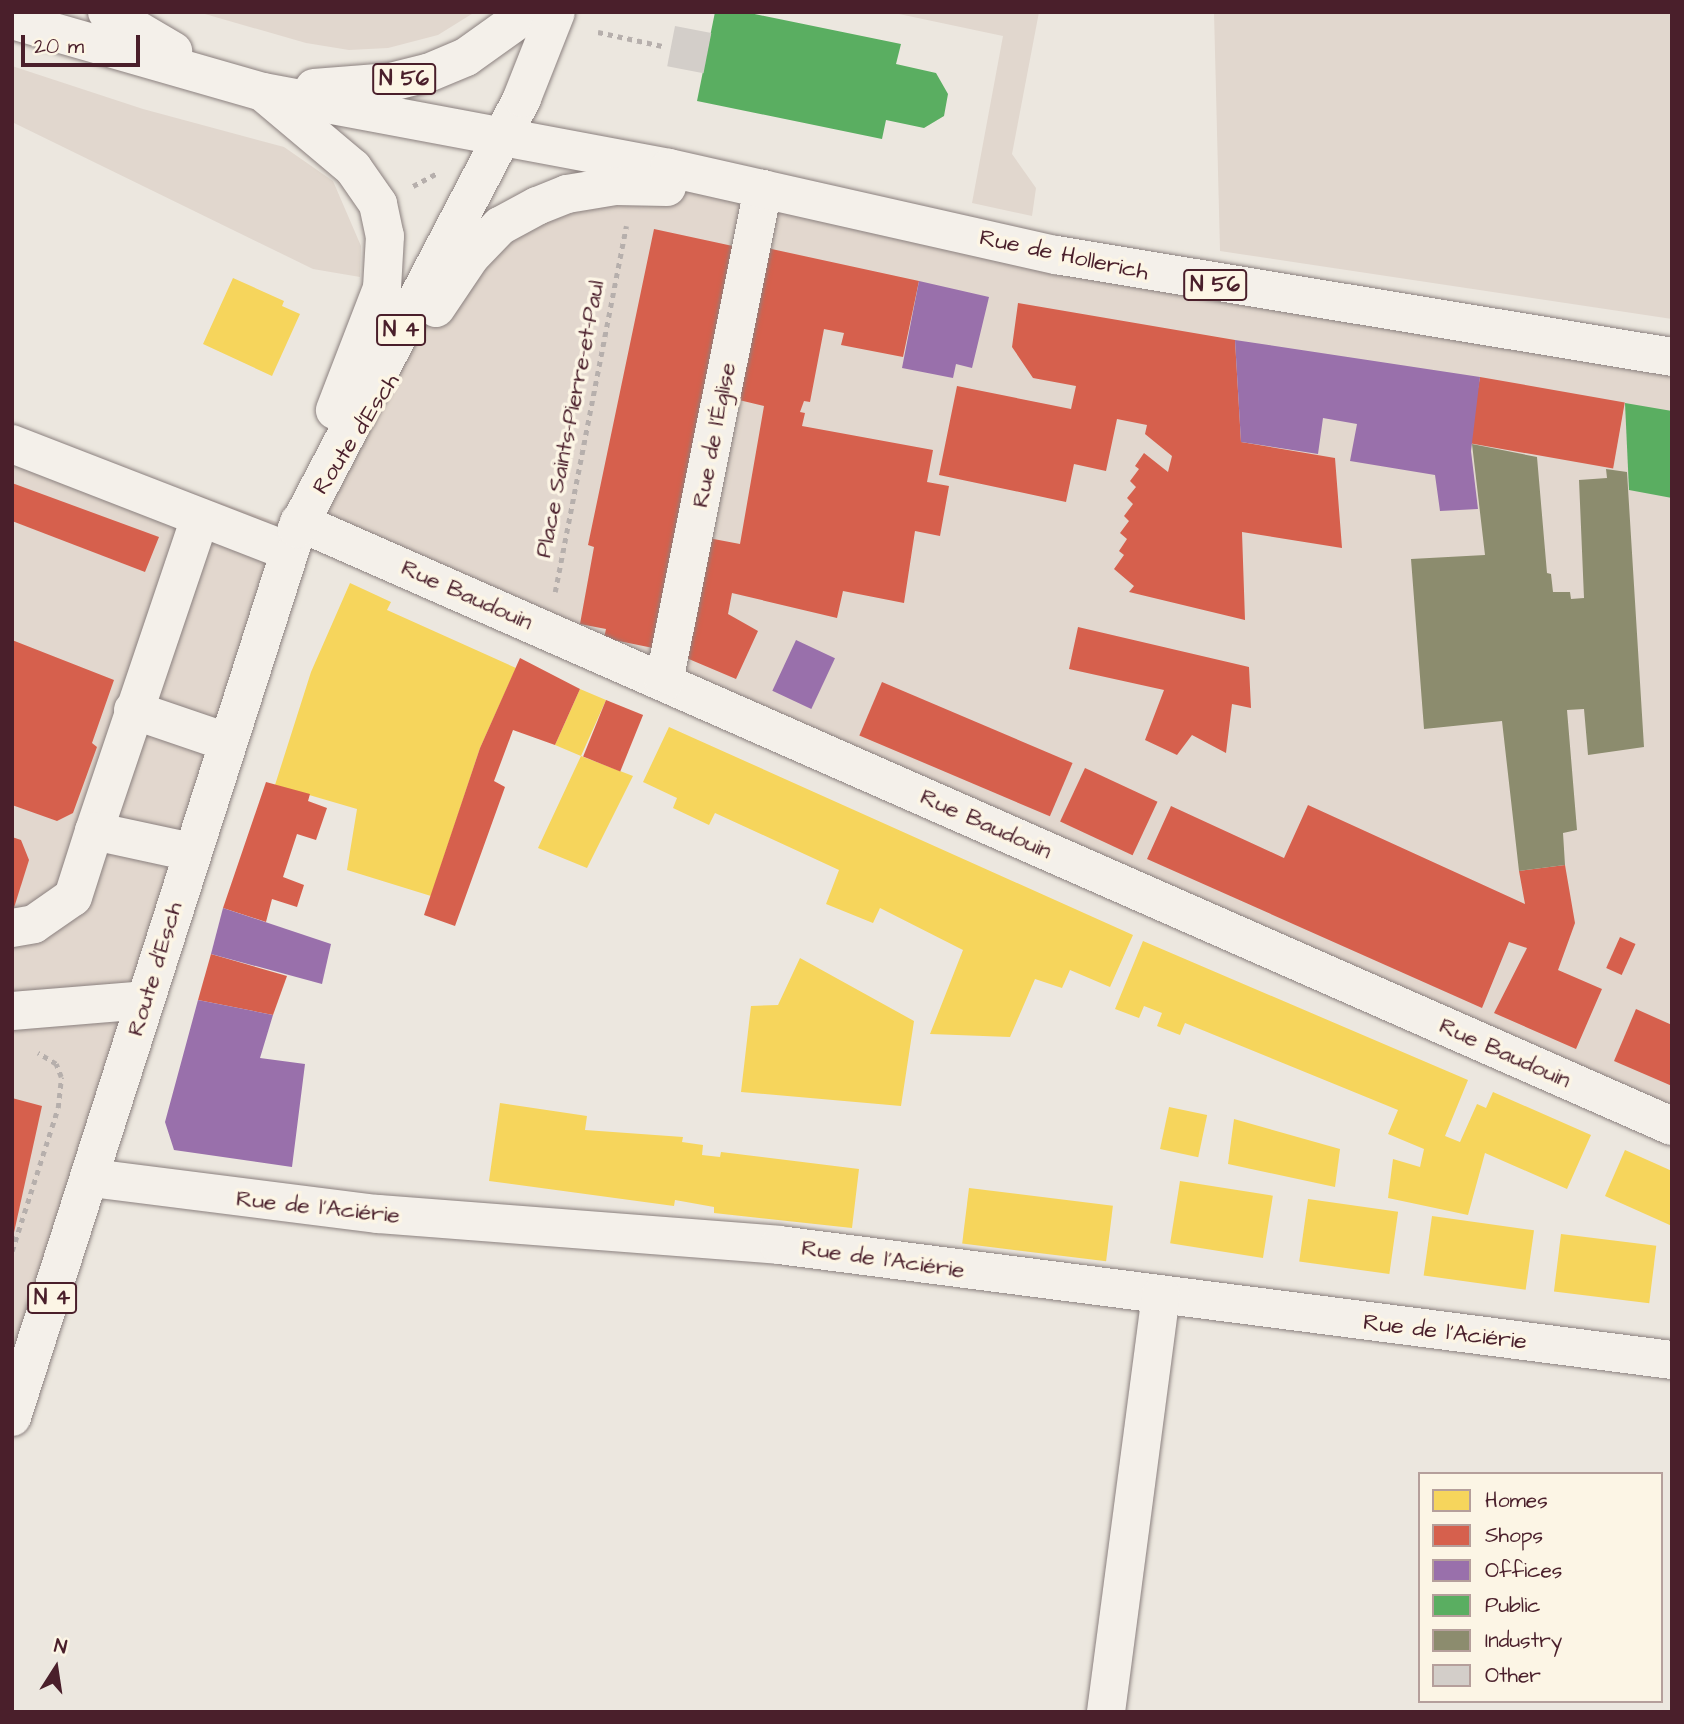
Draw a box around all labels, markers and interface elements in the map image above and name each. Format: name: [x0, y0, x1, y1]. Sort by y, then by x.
scale bar: [24, 21, 144, 65]
text: 20 m: [34, 32, 84, 61]
road number: N 56: [371, 62, 437, 96]
street label: Rue de Hollerich: [977, 224, 1151, 286]
road number: N 56: [1182, 268, 1248, 302]
street label: Place Saints-Pierre-et-Paul: [530, 278, 610, 560]
road number: N 4: [375, 312, 427, 348]
street label: Rue de l'Église: [686, 360, 742, 510]
street label: Route d'Esch: [307, 368, 405, 500]
street label: Rue Baudouin: [397, 554, 537, 636]
street label: Rue Baudouin: [916, 783, 1056, 865]
street label: Route d'Esch: [122, 899, 188, 1039]
street label: Rue Baudouin: [1435, 1012, 1575, 1094]
street label: Rue de l'Aciérie: [235, 1185, 401, 1229]
street label: Rue de l'Aciérie: [800, 1234, 966, 1284]
road number: N 4: [26, 1280, 78, 1316]
street label: Rue de l'Aciérie: [1362, 1308, 1528, 1356]
legend: [1418, 1472, 1663, 1703]
text: Homes: [1485, 1486, 1548, 1515]
text: Shops: [1485, 1521, 1543, 1550]
text: Offices: [1485, 1556, 1562, 1585]
text: Public: [1485, 1591, 1541, 1620]
text: Industry: [1485, 1626, 1562, 1655]
north arrow: [21, 1633, 91, 1703]
text: N: [52, 1633, 69, 1661]
text: Other: [1485, 1661, 1541, 1690]

